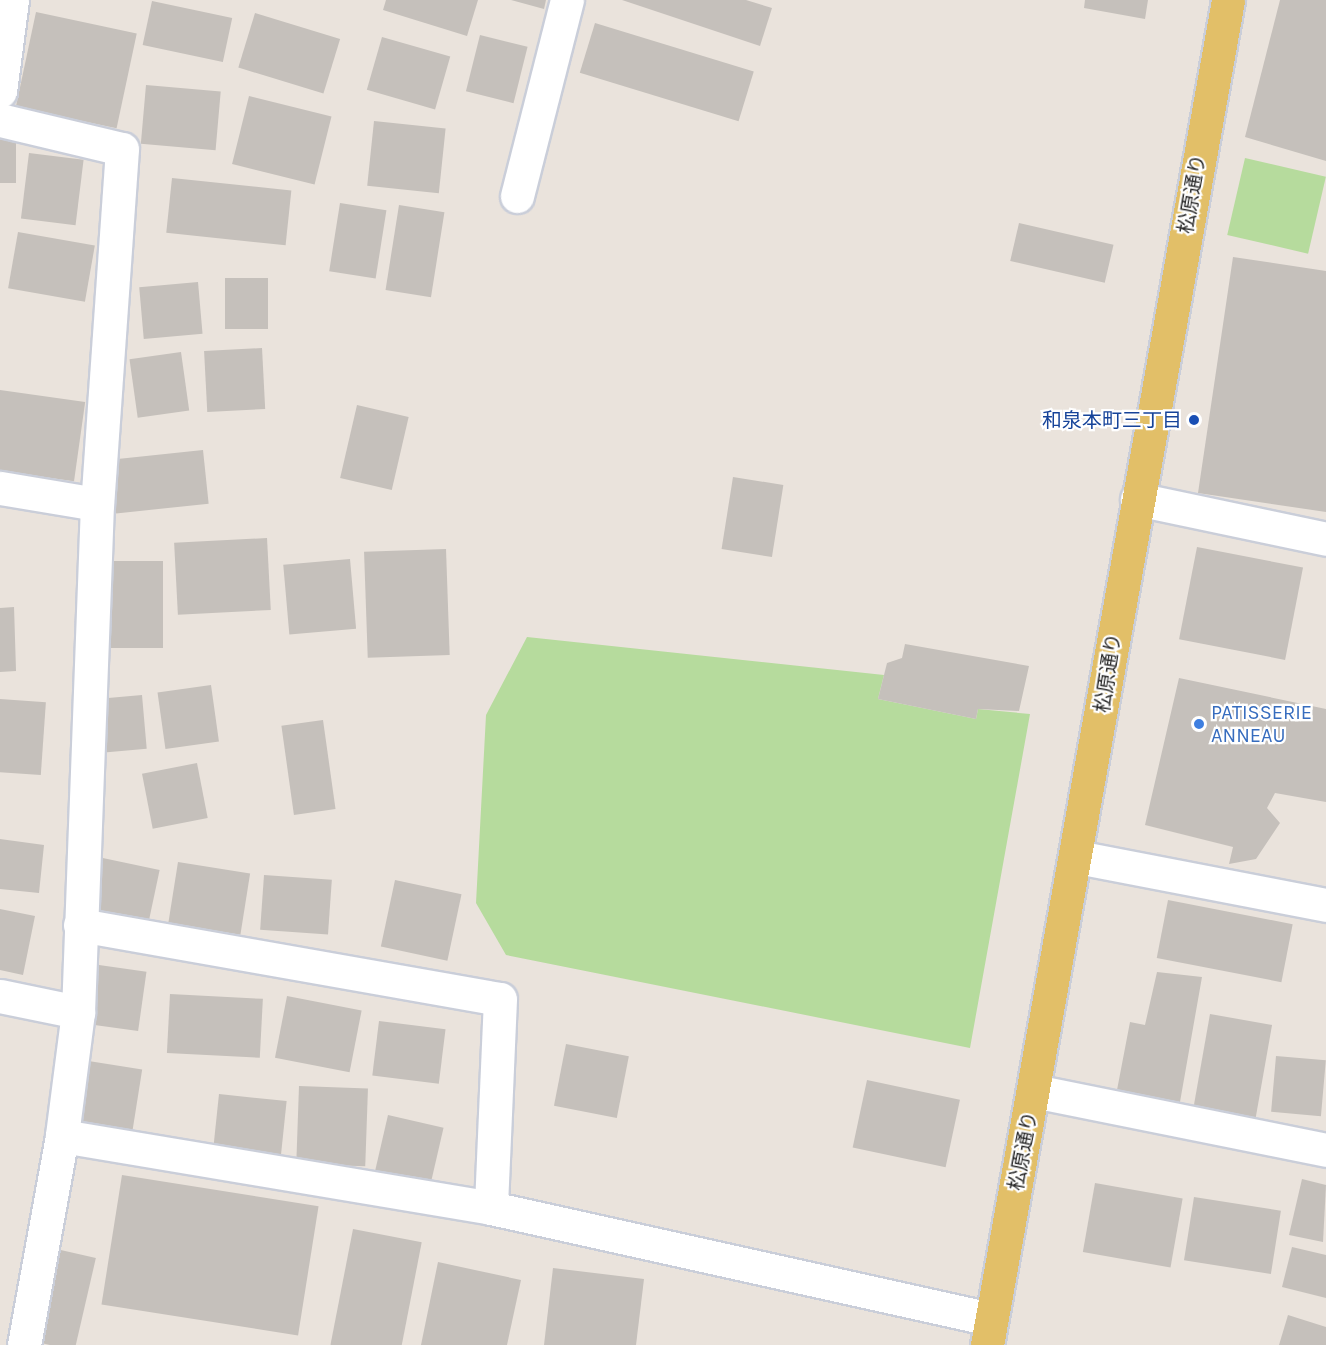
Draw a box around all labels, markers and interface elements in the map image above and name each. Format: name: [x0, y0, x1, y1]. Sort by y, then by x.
street label: 松原通り: [1173, 153, 1211, 235]
place label: 和泉本町三丁目: [1042, 408, 1182, 432]
marker: 和泉本町三丁目: [1187, 413, 1201, 427]
street label: 松原通り: [1090, 632, 1126, 714]
place label: PATISSERIE ANNEAU: [1211, 700, 1312, 747]
marker: PATISSERIE ANNEAU: [1192, 717, 1206, 731]
street label: 松原通り: [1004, 1109, 1042, 1193]

